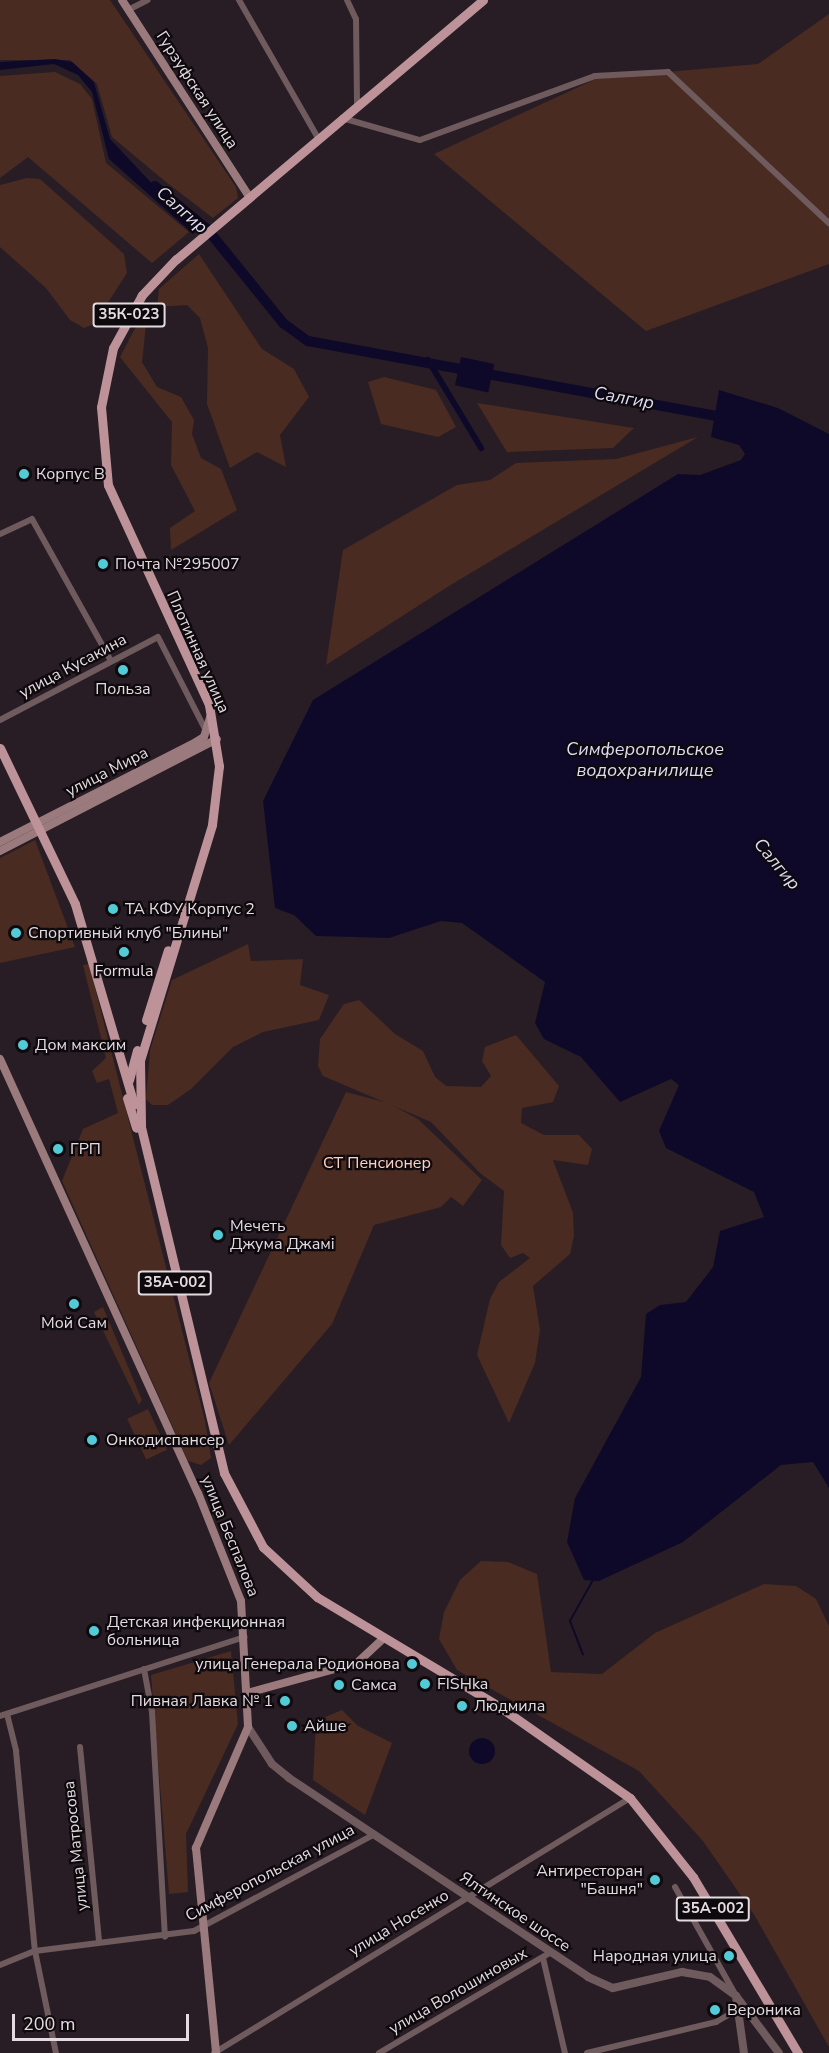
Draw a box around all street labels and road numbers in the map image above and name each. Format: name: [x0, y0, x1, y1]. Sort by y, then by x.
street label: Гурзуфская улица: [152, 28, 242, 152]
road number: 35К-023: [92, 303, 166, 327]
street label: Плотинная улица: [162, 588, 234, 716]
street label: улица Кусакина: [16, 630, 130, 702]
street label: улица Мира: [63, 743, 151, 801]
road number: 35А-002: [138, 1271, 213, 1295]
street label: улица Беспалова: [197, 1473, 263, 1599]
street label: улица Матросова: [60, 1780, 92, 1912]
street label: Симферопольская улица: [182, 1820, 358, 1926]
street label: Ялтинское шоссе: [456, 1868, 574, 1956]
street label: улица Носенко: [346, 1886, 452, 1960]
road number: 35А-002: [676, 1897, 750, 1921]
street label: улица Волошиновых: [386, 1944, 530, 2038]

